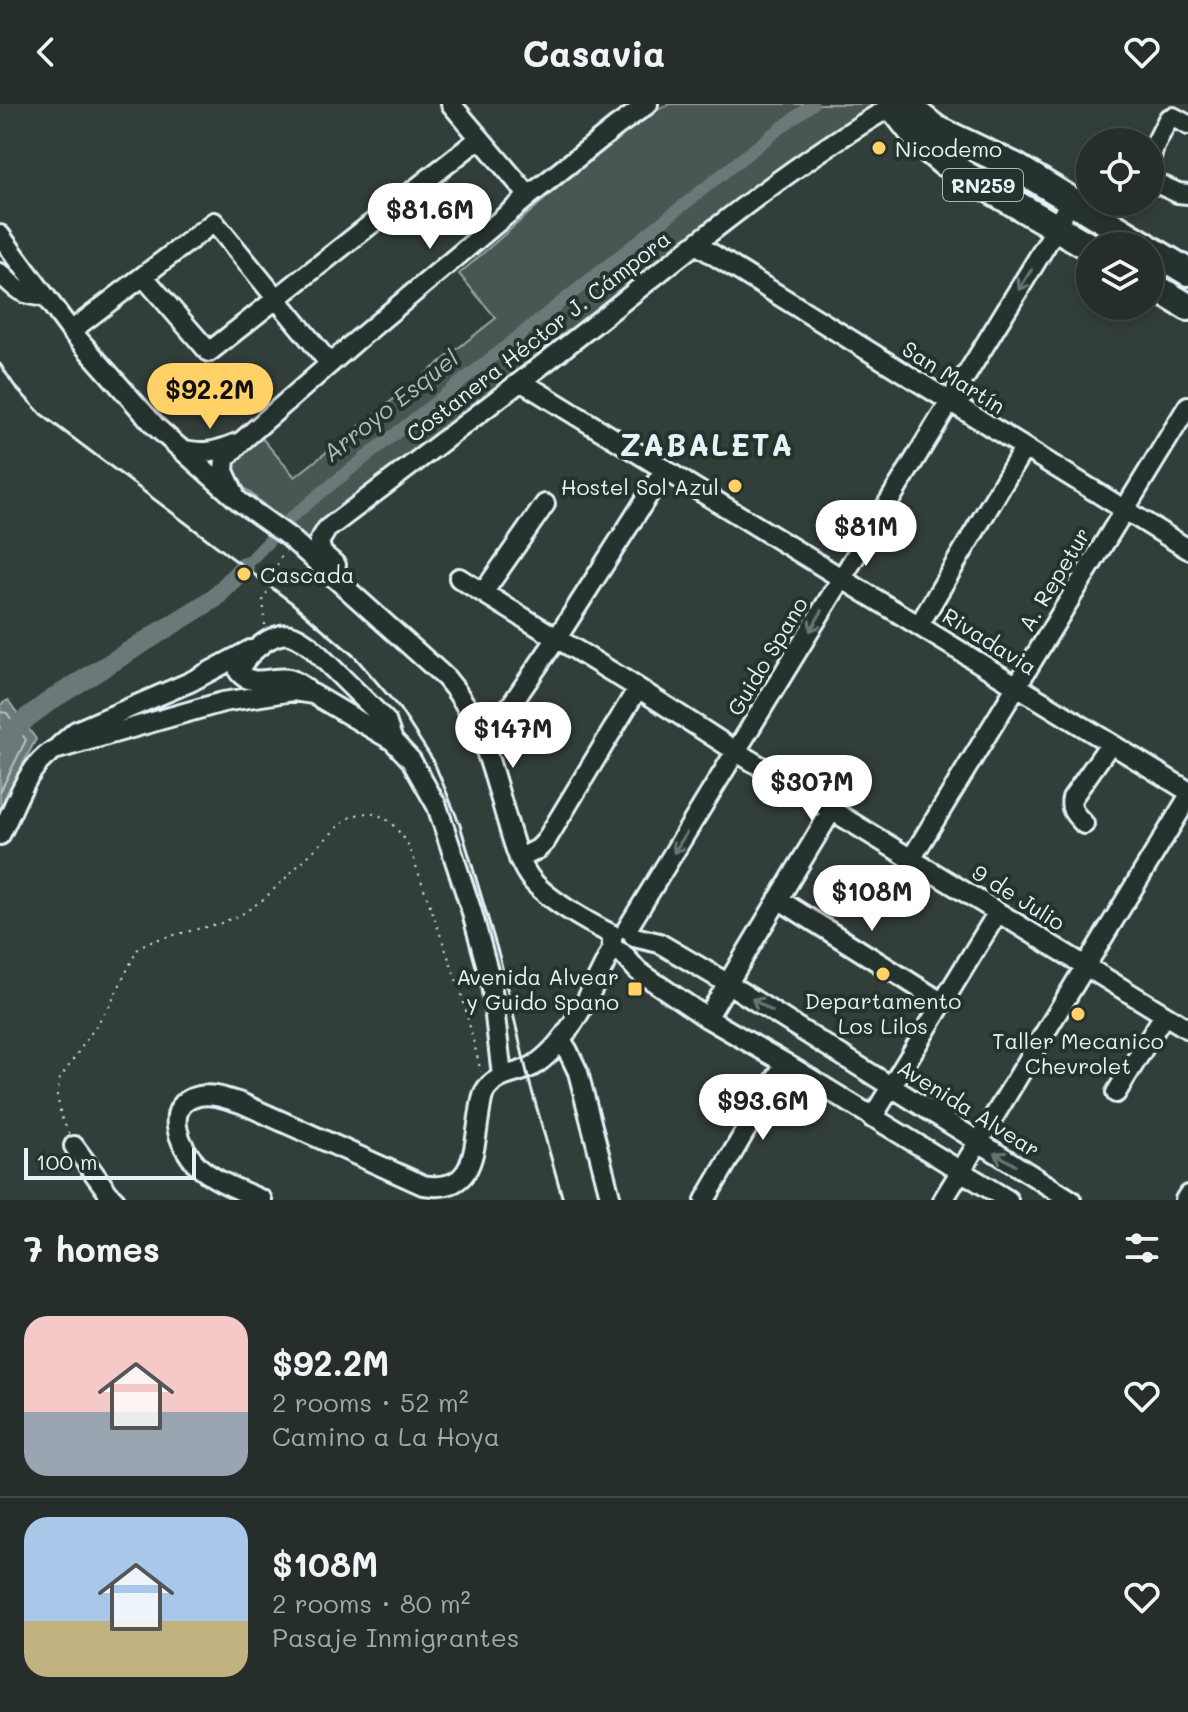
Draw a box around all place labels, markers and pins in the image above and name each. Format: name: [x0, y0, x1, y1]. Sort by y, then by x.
place label: Nicodemo: [895, 134, 1002, 163]
marker: Nicodemo: [870, 139, 888, 157]
pin: $81.6M: [365, 183, 495, 251]
pin: $92.2M: [145, 363, 275, 431]
place label: Hostel Sol Azul: [561, 472, 719, 501]
marker: Hostel Sol Azul: [726, 477, 744, 495]
pin: $81M: [819, 500, 913, 568]
place label: Cascada: [260, 560, 354, 589]
marker: Cascada: [235, 565, 253, 583]
pin: $147M: [457, 702, 569, 770]
pin: $307M: [756, 755, 868, 823]
pin: $108M: [816, 865, 928, 933]
place label: Avenida Alvear y Guido Spano: [456, 962, 619, 1016]
marker: Departamento Los Lilos: [874, 965, 892, 983]
marker: Avenida Alvear y Guido Spano: [626, 980, 644, 998]
place label: Departamento Los Lilos: [805, 986, 961, 1040]
marker: Taller Mecanico Chevrolet: [1069, 1005, 1087, 1023]
place label: Taller Mecanico Chevrolet: [992, 1026, 1164, 1080]
pin: $93.6M: [698, 1074, 828, 1142]

